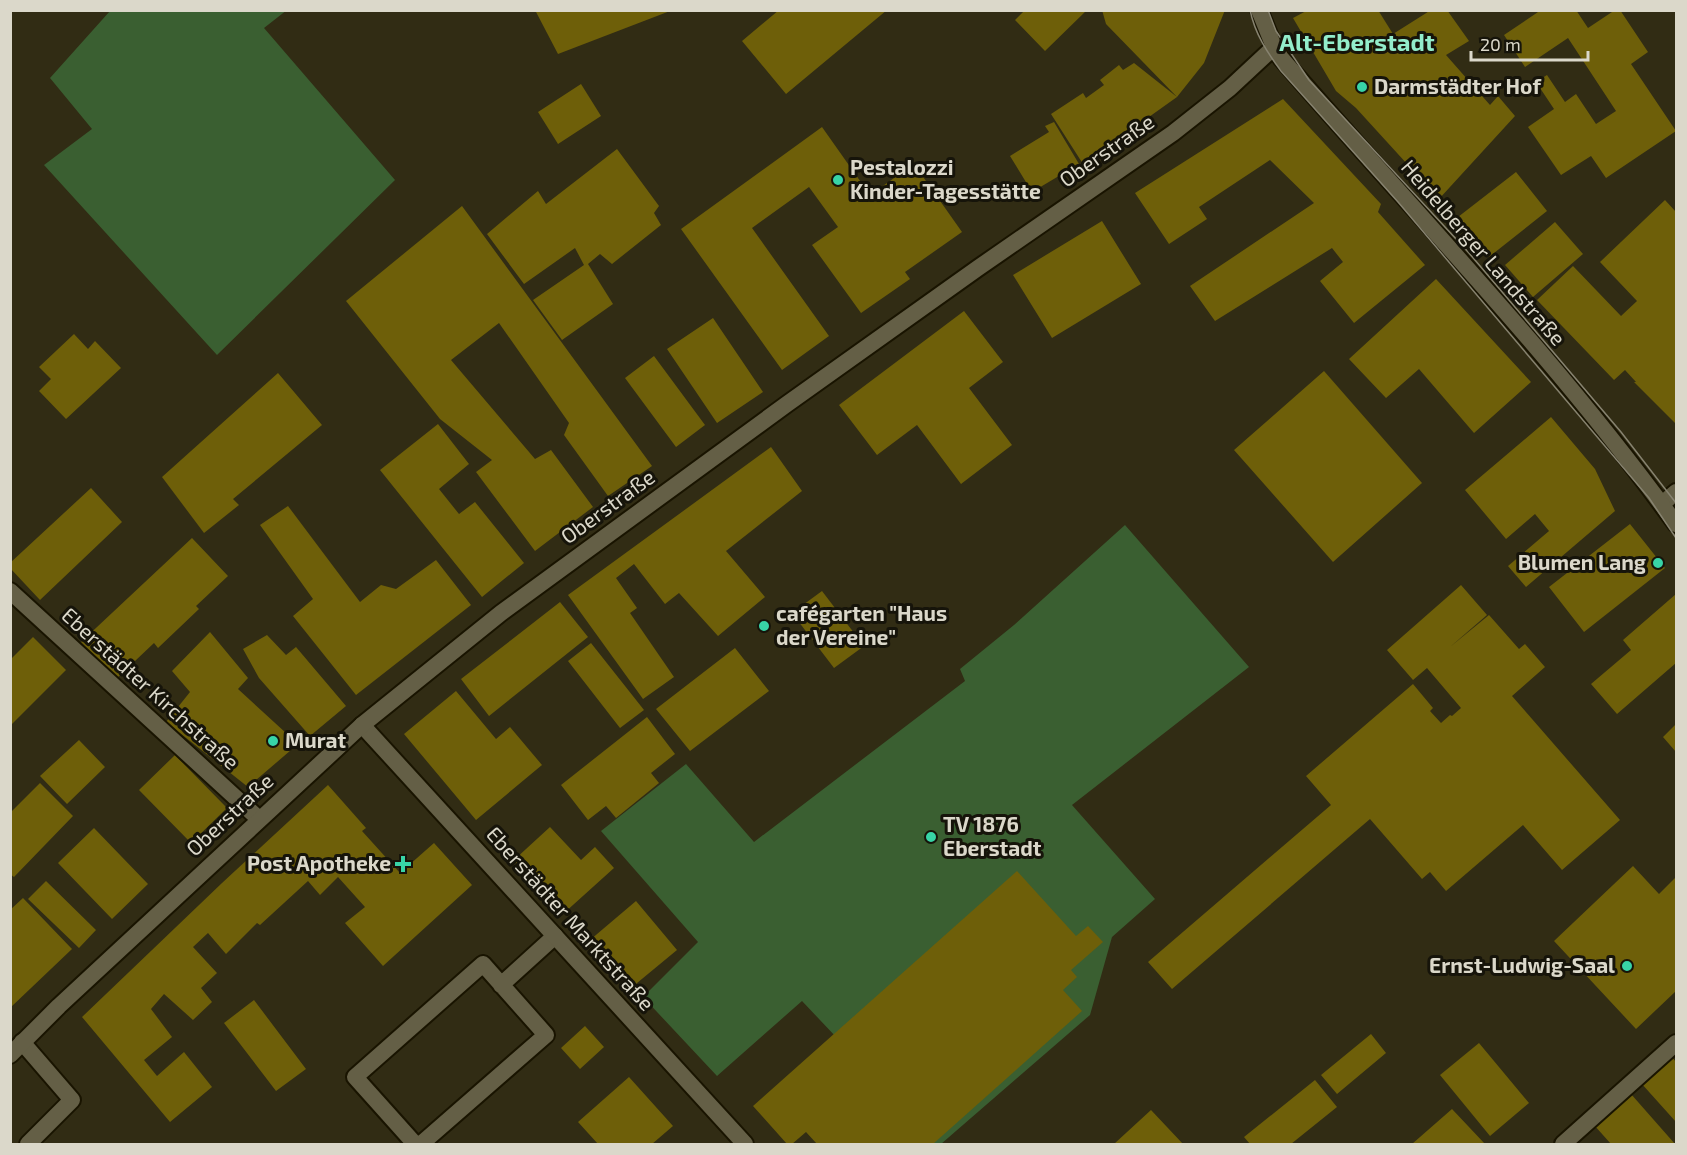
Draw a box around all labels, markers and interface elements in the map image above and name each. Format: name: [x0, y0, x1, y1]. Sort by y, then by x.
scale bar: [1471, 24, 1588, 62]
district label: Alt-Eberstadt: [1279, 27, 1435, 56]
text: 20 m: [1480, 33, 1521, 55]
place label: Darmstädter Hof: [1374, 73, 1541, 98]
marker: Darmstädter Hof: [1355, 80, 1369, 94]
street label: Oberstraße: [1054, 108, 1158, 191]
place label: Pestalozzi Kinder-Tagesstätte: [850, 154, 1041, 203]
street label: Heidelberger Landstraße: [1397, 154, 1572, 350]
marker: Pestalozzi Kinder-Tagesstätte: [831, 173, 845, 187]
street label: Oberstraße: [555, 463, 659, 548]
place label: Blumen Lang: [1518, 549, 1646, 574]
marker: Blumen Lang: [1651, 556, 1665, 570]
place label: cafégarten "Haus der Vereine": [776, 600, 947, 649]
street label: Eberstädter Kirchstraße: [57, 602, 245, 774]
marker: cafégarten "Haus der Vereine": [757, 619, 771, 633]
place label: Murat: [285, 727, 347, 752]
marker: Murat: [266, 734, 280, 748]
street label: Oberstraße: [180, 767, 278, 860]
place label: TV 1876 Eberstadt: [943, 811, 1042, 860]
street label: Eberstädter Marktstraße: [482, 821, 660, 1015]
marker: TV 1876 Eberstadt: [924, 830, 938, 844]
place label: Post Apotheke: [247, 850, 391, 875]
marker: Post Apotheke: [396, 857, 410, 871]
place label: Ernst-Ludwig-Saal: [1429, 952, 1615, 977]
marker: Ernst-Ludwig-Saal: [1620, 959, 1634, 973]

